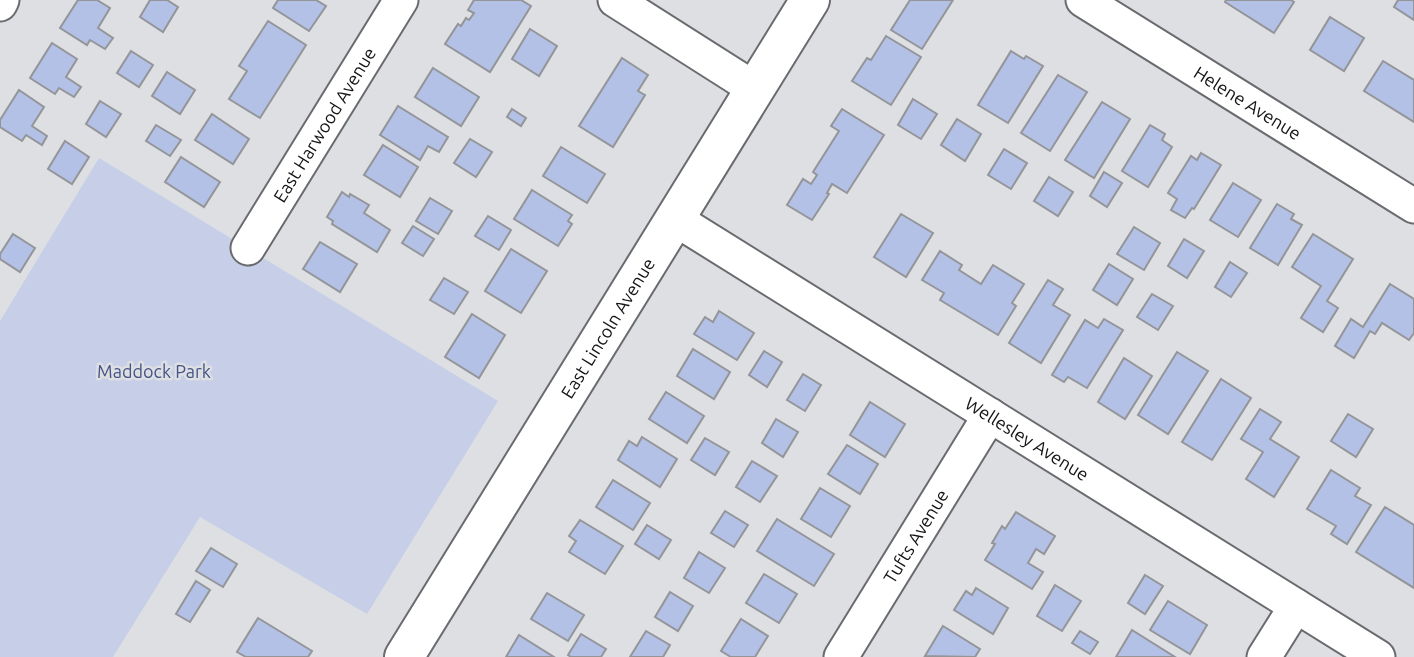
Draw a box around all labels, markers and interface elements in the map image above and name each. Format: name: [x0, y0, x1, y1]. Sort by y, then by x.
street label: East Harwood Avenue: [269, 44, 379, 205]
street label: Helene Avenue: [1191, 62, 1305, 143]
street label: East Lincoln Avenue: [557, 254, 658, 401]
park label: Maddock Park: [97, 361, 211, 381]
street label: Wellesley Avenue: [962, 393, 1093, 484]
street label: Tufts Avenue: [879, 486, 952, 587]

